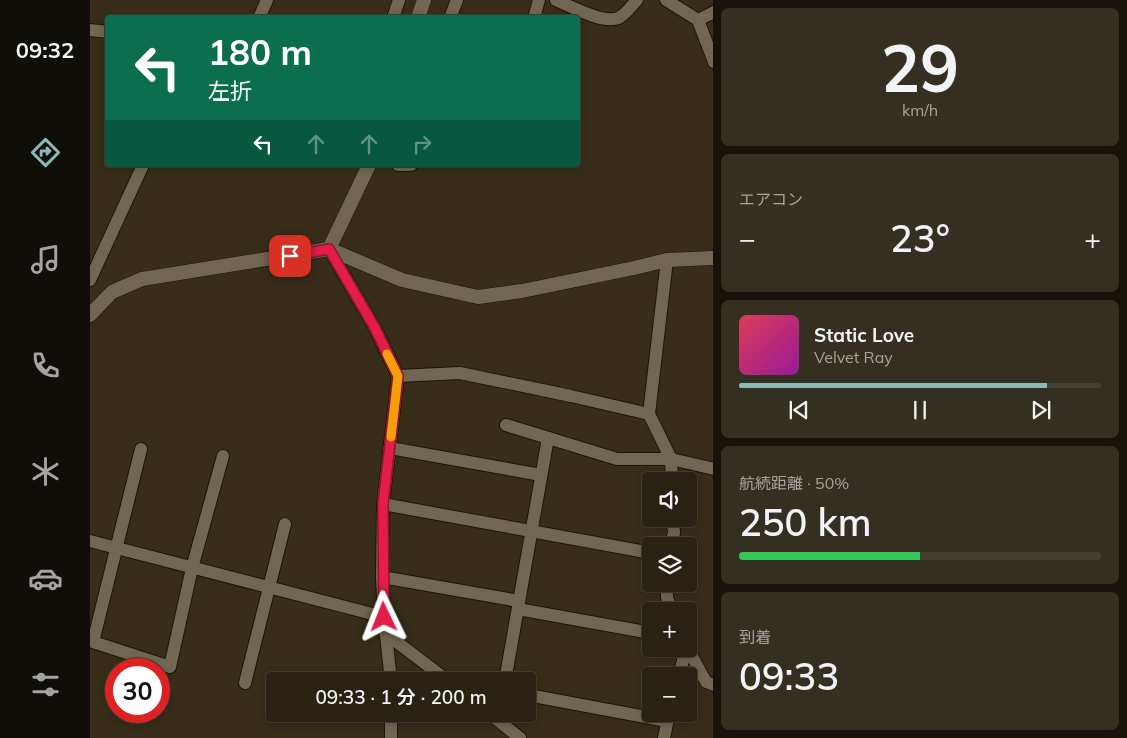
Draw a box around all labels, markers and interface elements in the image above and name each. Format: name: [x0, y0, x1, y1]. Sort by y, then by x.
text: 29: [881, 27, 959, 108]
text: 180 m: [208, 30, 312, 74]
icon: left: [125, 35, 190, 100]
text: 09:32: [16, 36, 74, 64]
text: 左折: [208, 77, 252, 105]
text: km/h: [902, 100, 938, 120]
icon: left: [249, 130, 277, 158]
icon: ahead: [302, 130, 330, 158]
icon: ahead: [355, 130, 383, 158]
icon: right: [408, 130, 436, 158]
icon: directions: [28, 135, 63, 170]
text: エアコン: [739, 189, 803, 209]
text: 23°: [890, 214, 950, 262]
text: −: [739, 221, 756, 256]
text: +: [1084, 221, 1101, 256]
pin: [269, 235, 311, 277]
icon: music: [28, 242, 63, 277]
icon: arrive: [276, 242, 304, 270]
text: Static Love: [814, 323, 914, 347]
text: Velvet Ray: [814, 347, 893, 367]
icon: phone: [28, 348, 63, 383]
icon: previous: [785, 396, 813, 424]
icon: pause: [906, 396, 934, 424]
icon: next: [1027, 396, 1055, 424]
icon: climate: [28, 454, 63, 489]
map controls: [642, 472, 697, 722]
button: sound: [642, 472, 697, 527]
text: 航続距離 · 50%: [739, 473, 849, 493]
text: 250 km: [739, 498, 872, 546]
button: layers: [642, 537, 697, 592]
icon: car: [28, 561, 63, 596]
position arrow: [357, 590, 409, 642]
button: +: [642, 602, 697, 657]
text: 到着: [739, 627, 771, 647]
text: 09:33: [739, 652, 839, 700]
speed limit sign: 30: [105, 658, 170, 723]
icon: filters: [28, 667, 63, 702]
button: −: [642, 667, 697, 722]
text: 09:33 · 1 分 · 200 m: [315, 685, 487, 709]

